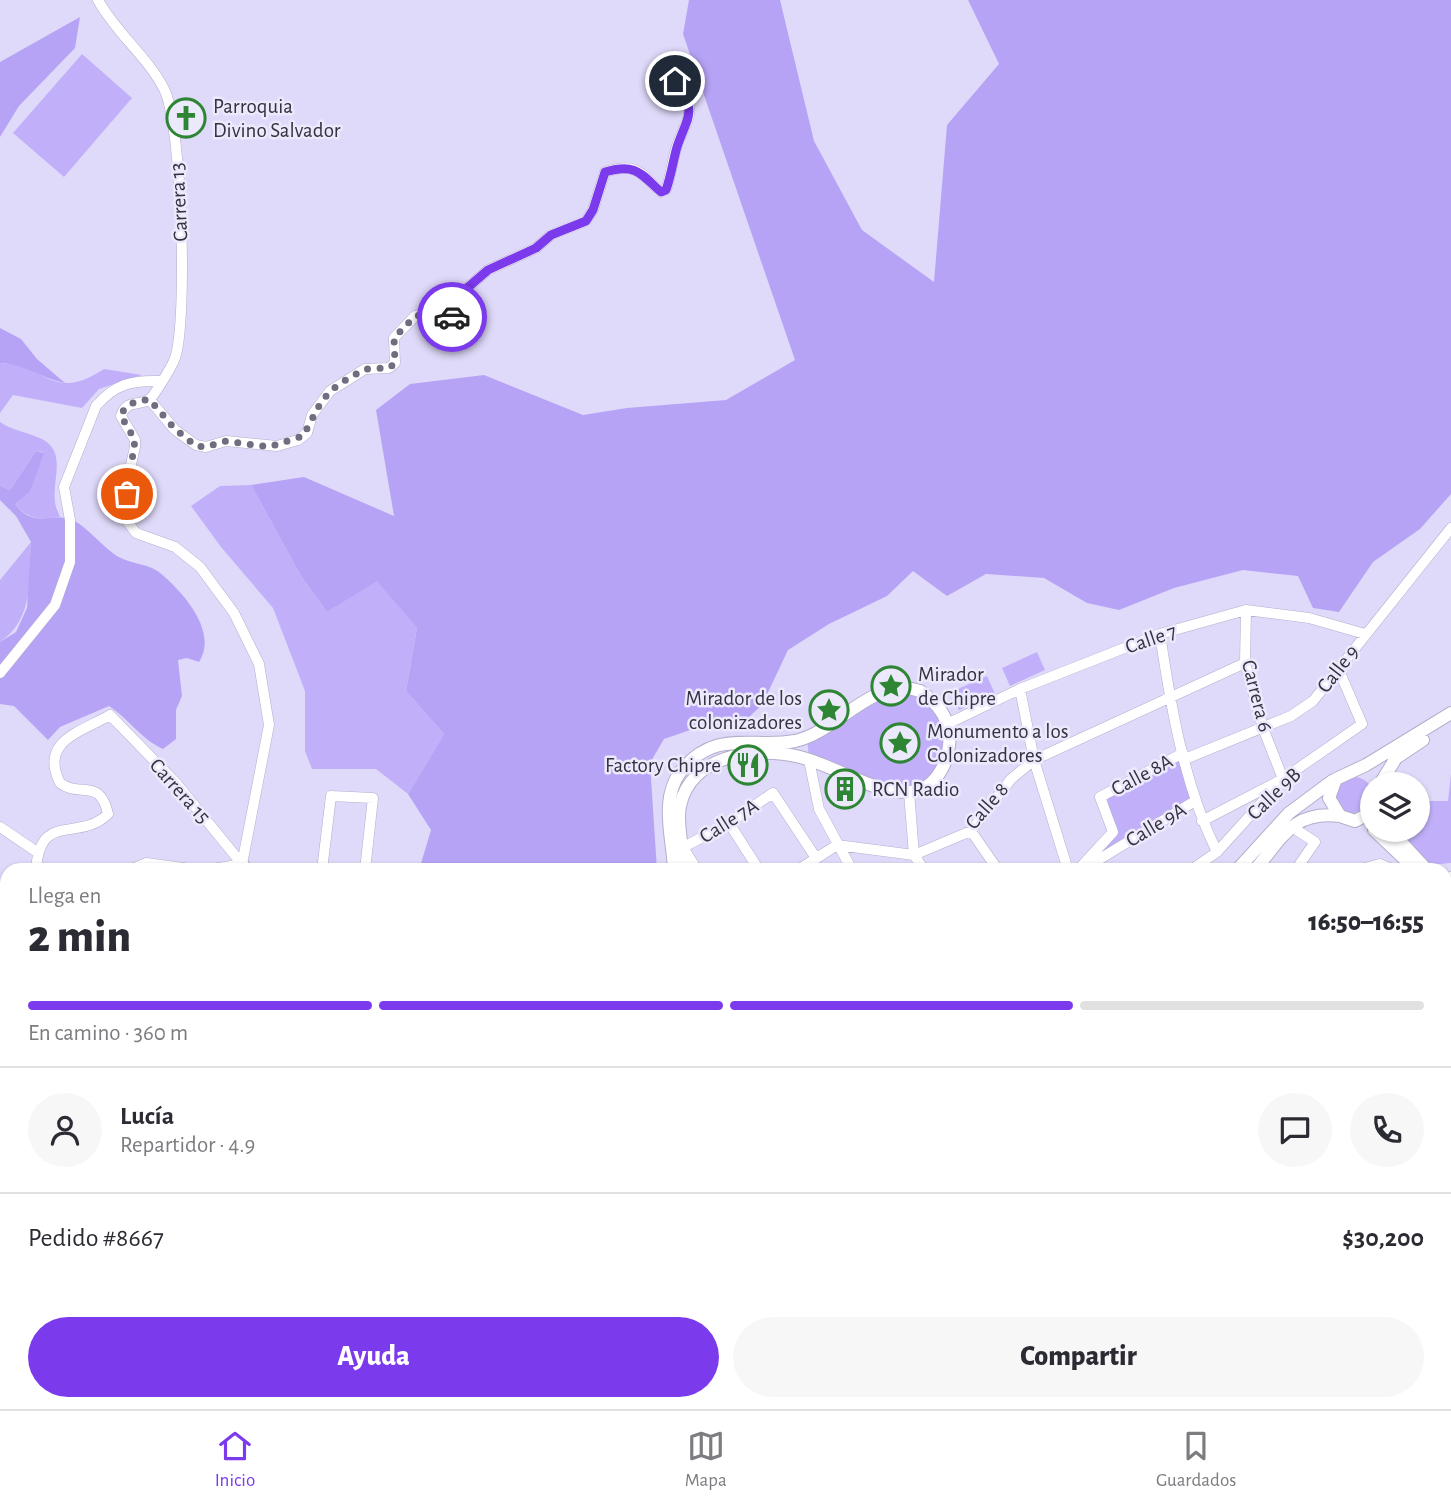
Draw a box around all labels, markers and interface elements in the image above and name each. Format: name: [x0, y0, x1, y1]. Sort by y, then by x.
pin: [645, 51, 705, 111]
icon: home: [656, 62, 694, 100]
place label: Parroquia Divino Salvador: [213, 96, 341, 141]
church icon: Parroquia Divino Salvador: [165, 97, 207, 139]
street label: Carrera 13: [166, 162, 192, 242]
courier: [417, 282, 487, 352]
icon: car: [433, 298, 471, 336]
pin: [97, 464, 157, 524]
icon: bag: [108, 475, 146, 513]
street label: Calle 7: [1123, 620, 1180, 658]
street label: Calle 9: [1313, 641, 1363, 697]
street label: Carrera 6: [1238, 658, 1276, 734]
place label: Mirador de Chipre: [918, 664, 996, 709]
place icon: Mirador de Chipre: [870, 665, 912, 707]
place label: Mirador de los colonizadores: [686, 688, 802, 733]
place icon: Mirador de los colonizadores: [808, 689, 850, 731]
place label: Monumento a los Colonizadores: [927, 721, 1069, 766]
place icon: Monumento a los Colonizadores: [879, 722, 921, 764]
restaurant icon: Factory Chipre: [727, 744, 769, 786]
street label: Calle 8A: [1108, 750, 1176, 800]
street label: Carrera 15: [146, 754, 214, 828]
place label: Factory Chipre: [605, 755, 721, 776]
street label: Calle 9B: [1243, 764, 1305, 824]
building icon: RCN Radio: [824, 768, 866, 810]
map controls: [1360, 772, 1430, 842]
button: layers: [1360, 772, 1430, 842]
place label: RCN Radio: [872, 779, 959, 800]
street label: Calle 8: [961, 779, 1013, 833]
street label: Calle 7A: [696, 795, 762, 847]
street label: Calle 9A: [1122, 799, 1190, 851]
text: Llega en: [28, 885, 101, 908]
text: 16:50–16:55: [1308, 909, 1424, 935]
text: 2 min: [28, 914, 131, 960]
text: En camino · 360 m: [28, 1022, 188, 1045]
button: person: [28, 1093, 102, 1167]
button: chat: [1258, 1093, 1332, 1167]
button: phone: [1350, 1093, 1424, 1167]
text: Lucía: [120, 1103, 174, 1129]
text: Repartidor · 4.9: [120, 1134, 255, 1157]
text: Pedido #8667: [28, 1225, 164, 1251]
text: $30,200: [1342, 1225, 1424, 1251]
button: Ayuda: [28, 1317, 719, 1397]
button: Compartir: [733, 1317, 1424, 1397]
tab: Inicio: [215, 1427, 255, 1492]
tab: Mapa: [685, 1427, 727, 1492]
tab: Guardados: [1156, 1427, 1236, 1492]

